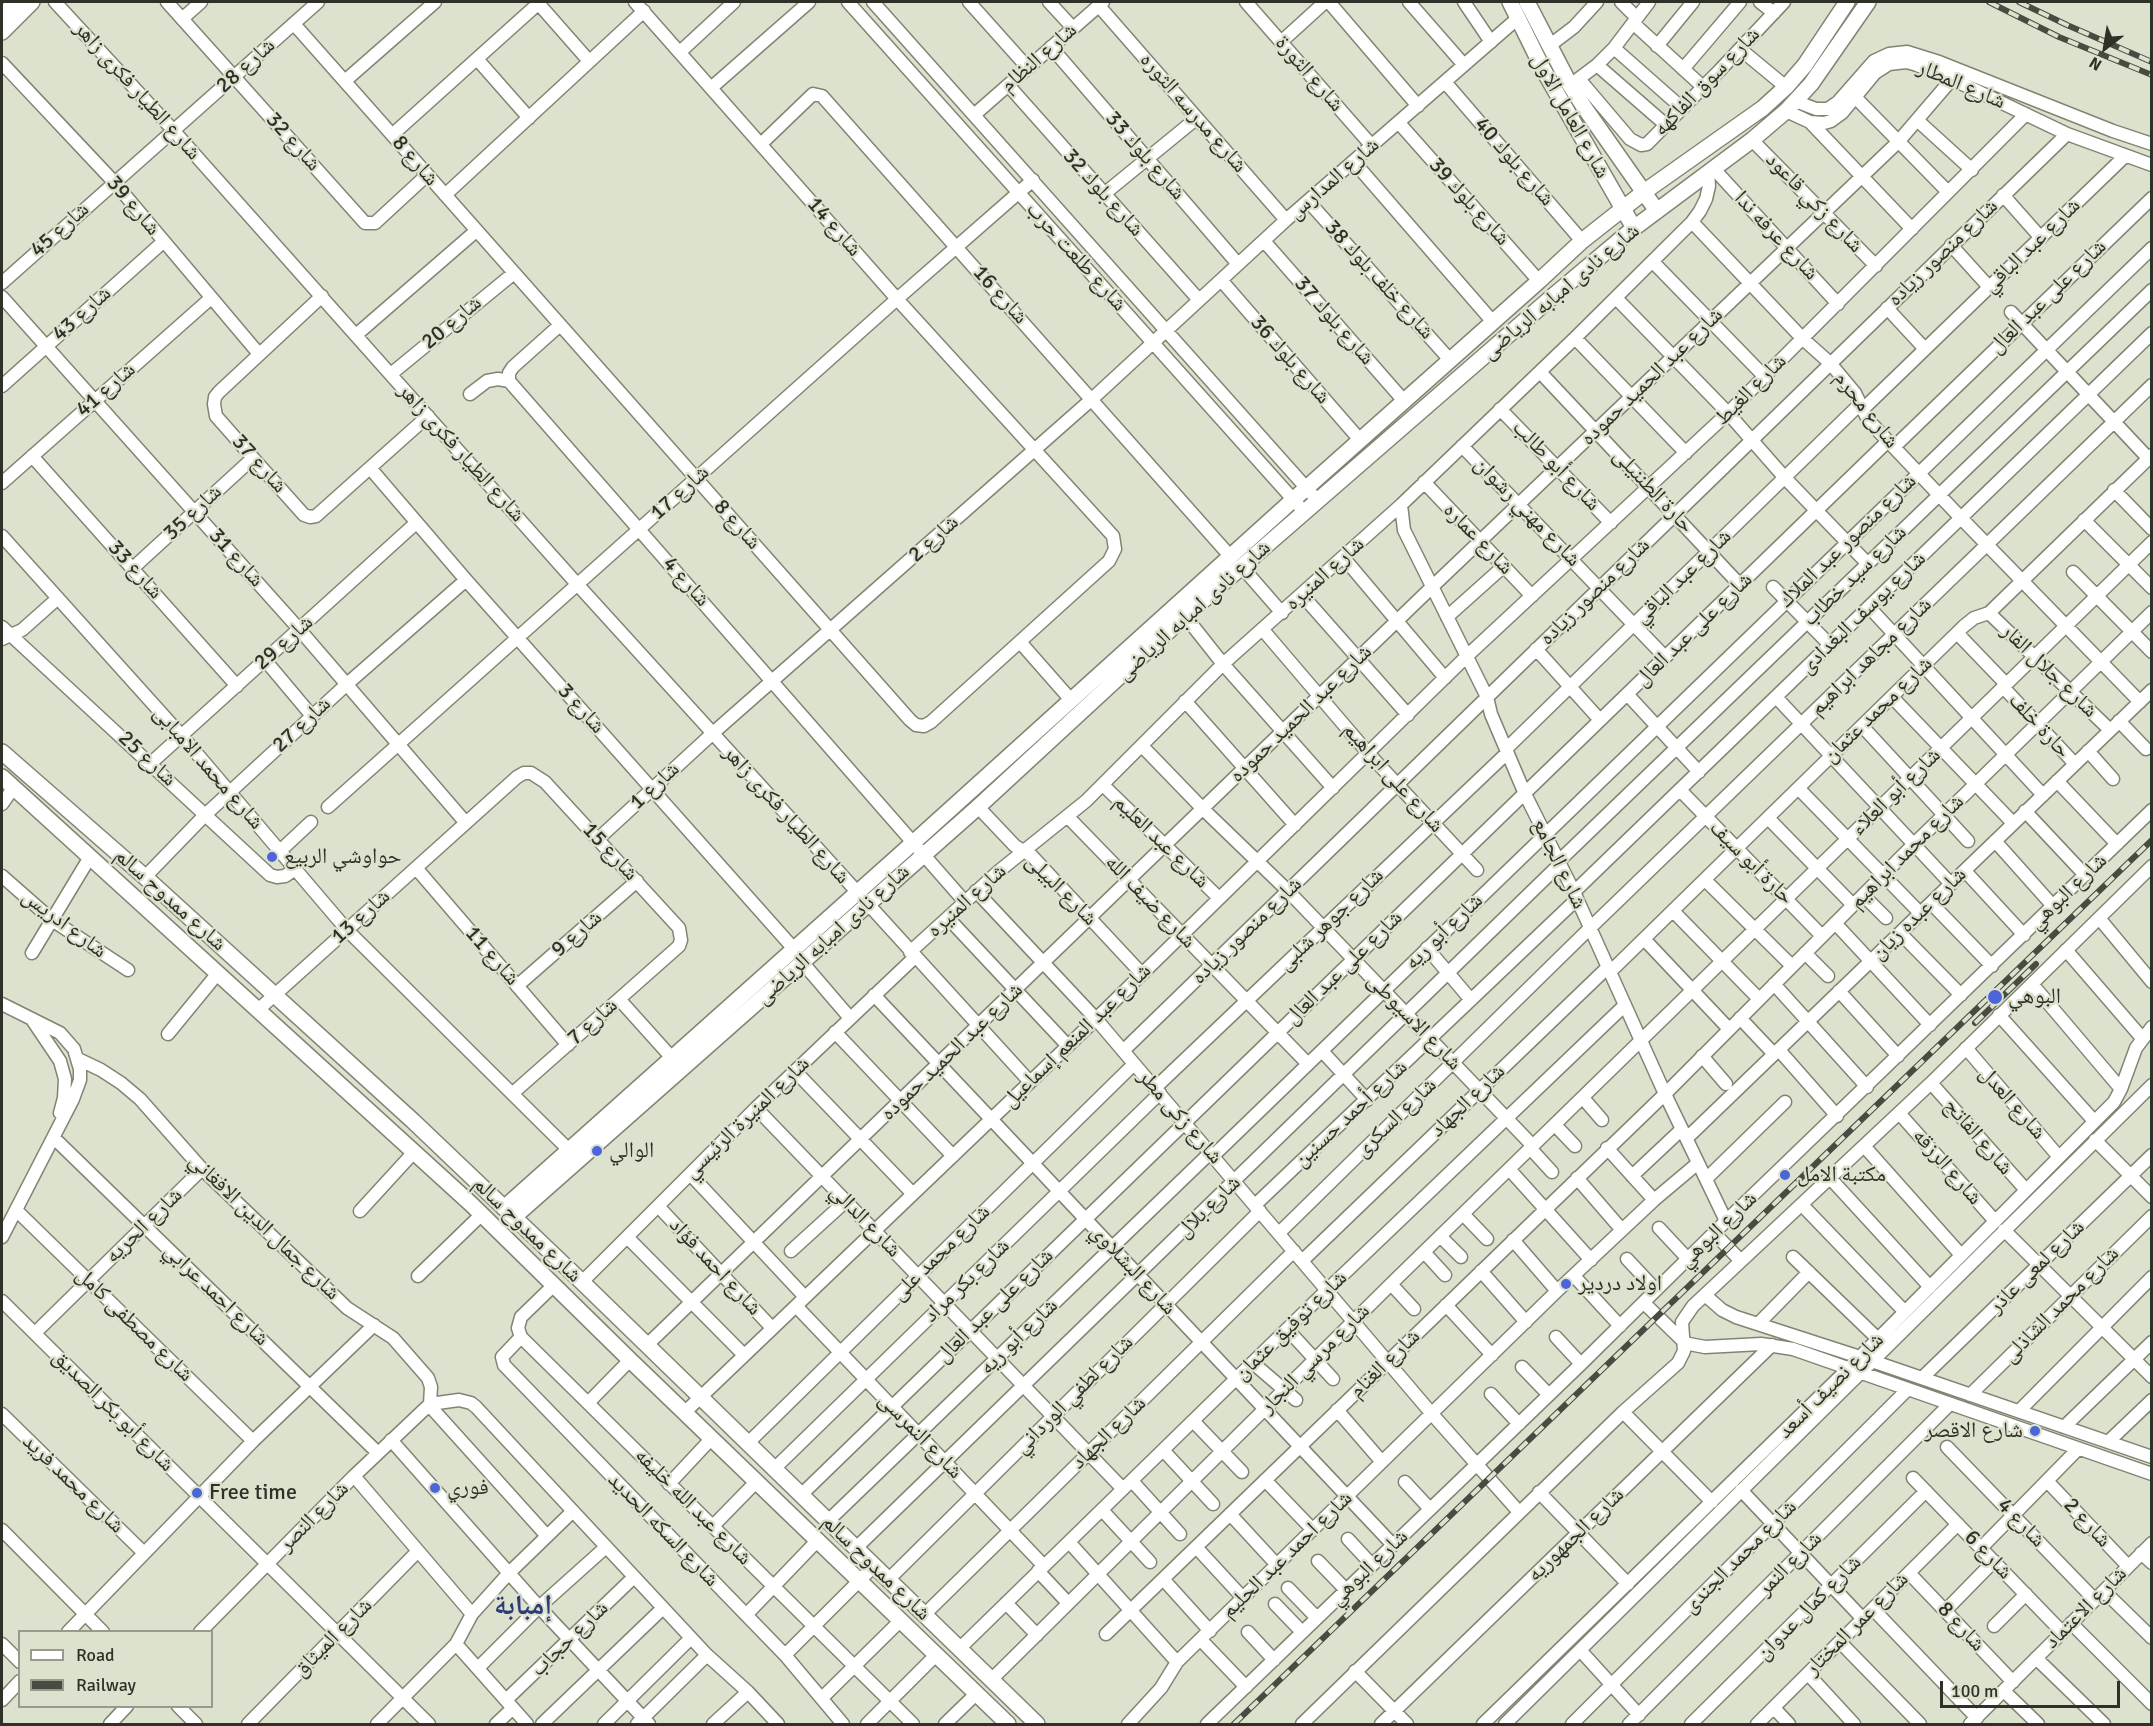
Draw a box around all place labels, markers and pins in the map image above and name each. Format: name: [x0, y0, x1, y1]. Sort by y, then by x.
place label: حواوشي الربيع: [284, 844, 402, 870]
marker: حواوشي الربيع: [265, 850, 279, 864]
place label: البوهي: [2008, 984, 2061, 1010]
marker: البوهي: [1986, 988, 2004, 1006]
place label: الوالي: [609, 1138, 654, 1164]
marker: الوالي: [590, 1144, 604, 1158]
place label: مكتبة الامل: [1797, 1162, 1886, 1188]
marker: مكتبة الامل: [1778, 1168, 1792, 1182]
place label: اولاد دردير: [1578, 1271, 1662, 1297]
marker: اولاد دردير: [1559, 1277, 1573, 1291]
place label: شارع الاقصر: [1924, 1418, 2023, 1444]
marker: شارع الاقصر: [2028, 1424, 2042, 1438]
place label: فوري: [447, 1475, 489, 1501]
place label: Free time: [209, 1480, 297, 1506]
marker: فوري: [428, 1481, 442, 1495]
marker: Free time: [190, 1486, 204, 1500]

